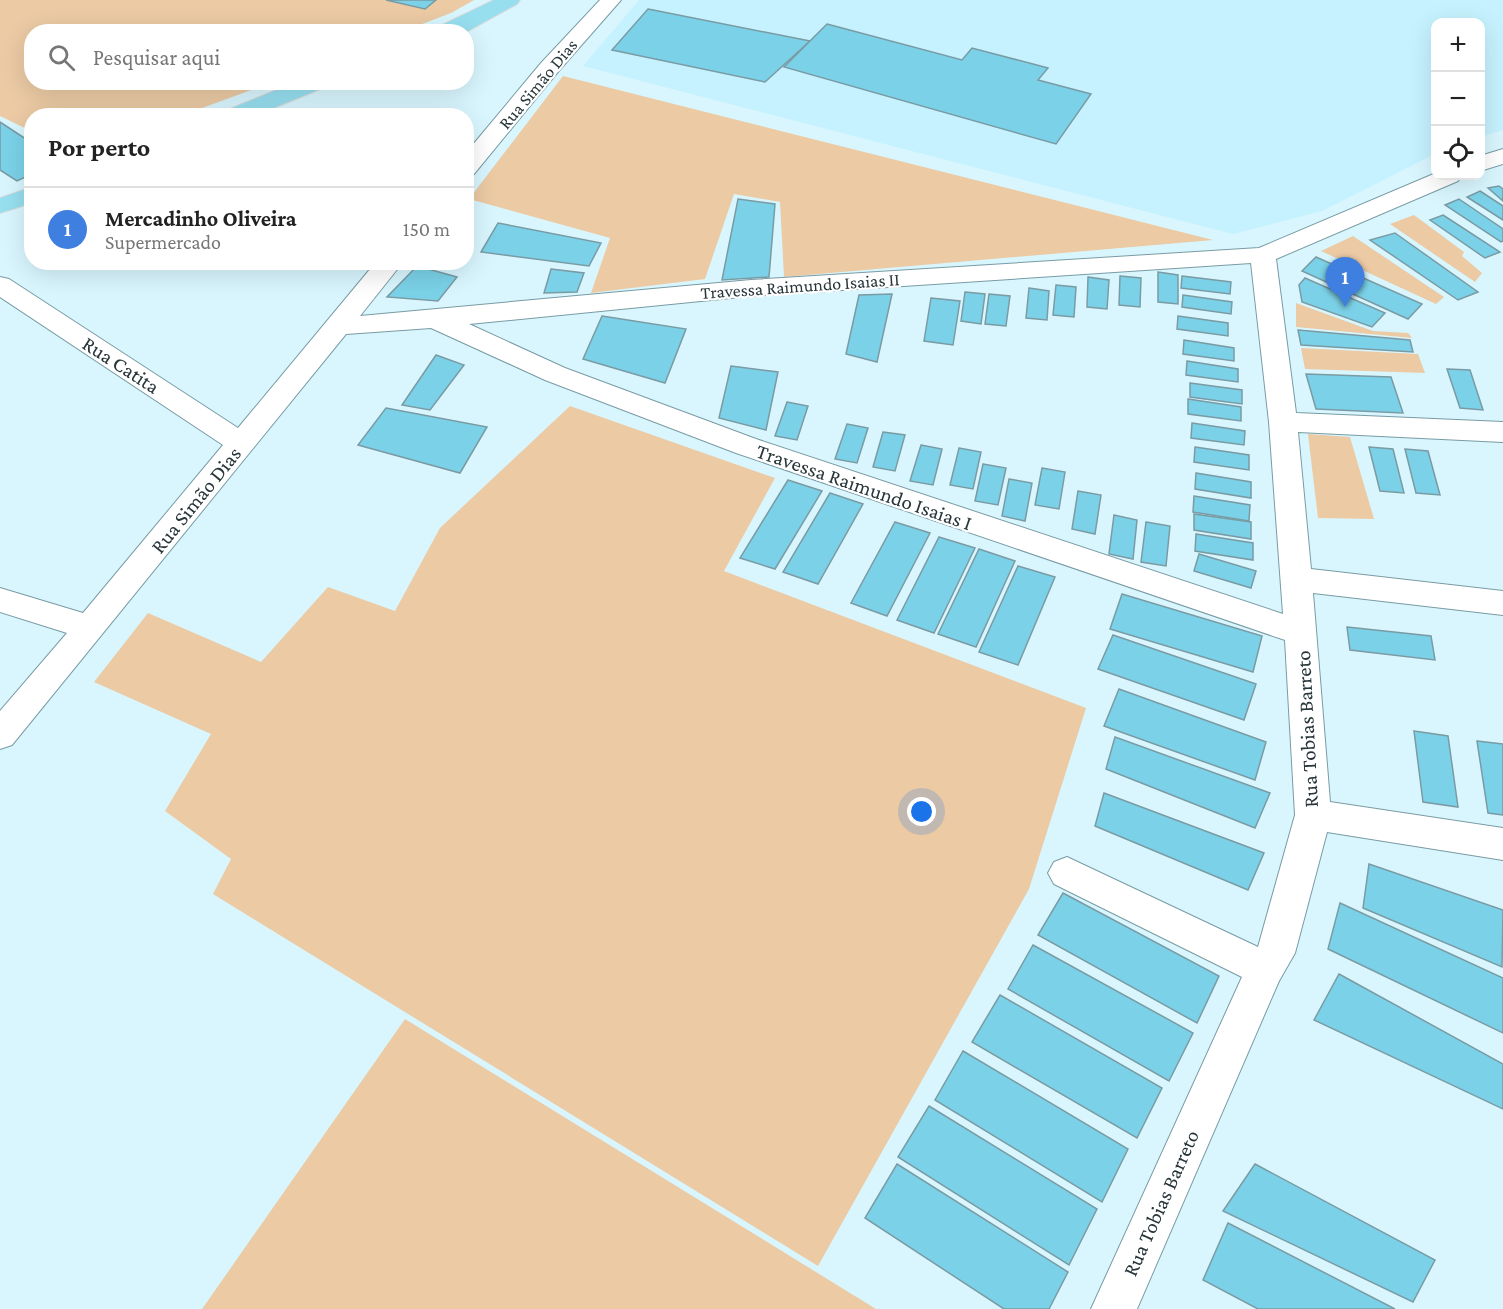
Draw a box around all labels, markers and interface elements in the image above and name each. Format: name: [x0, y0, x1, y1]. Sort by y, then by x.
map controls: [1431, 18, 1485, 180]
button: +: [1431, 18, 1485, 72]
search box: [24, 24, 474, 90]
street label: Rua Simão Dias: [495, 35, 581, 133]
icon: search: [45, 41, 78, 74]
text: Pesquisar aqui: [93, 45, 220, 70]
button: −: [1431, 72, 1485, 126]
button: locate: [1431, 126, 1485, 180]
text: Por perto: [48, 133, 150, 162]
text: Mercadinho Oliveira: [105, 206, 297, 231]
text: 1: [64, 218, 71, 240]
text: 150 m: [403, 218, 450, 240]
text: Supermercado: [105, 231, 221, 253]
pin: 1: [1326, 258, 1364, 307]
street label: Travessa Raimundo Isaias II: [700, 269, 900, 303]
street label: Rua Catita: [78, 331, 164, 399]
street label: Travessa Raimundo Isaias I: [753, 439, 975, 535]
street label: Rua Simão Dias: [146, 442, 246, 558]
street label: Rua Tobias Barreto: [1291, 650, 1323, 808]
your location: [907, 797, 936, 826]
street label: Rua Tobias Barreto: [1118, 1126, 1204, 1280]

